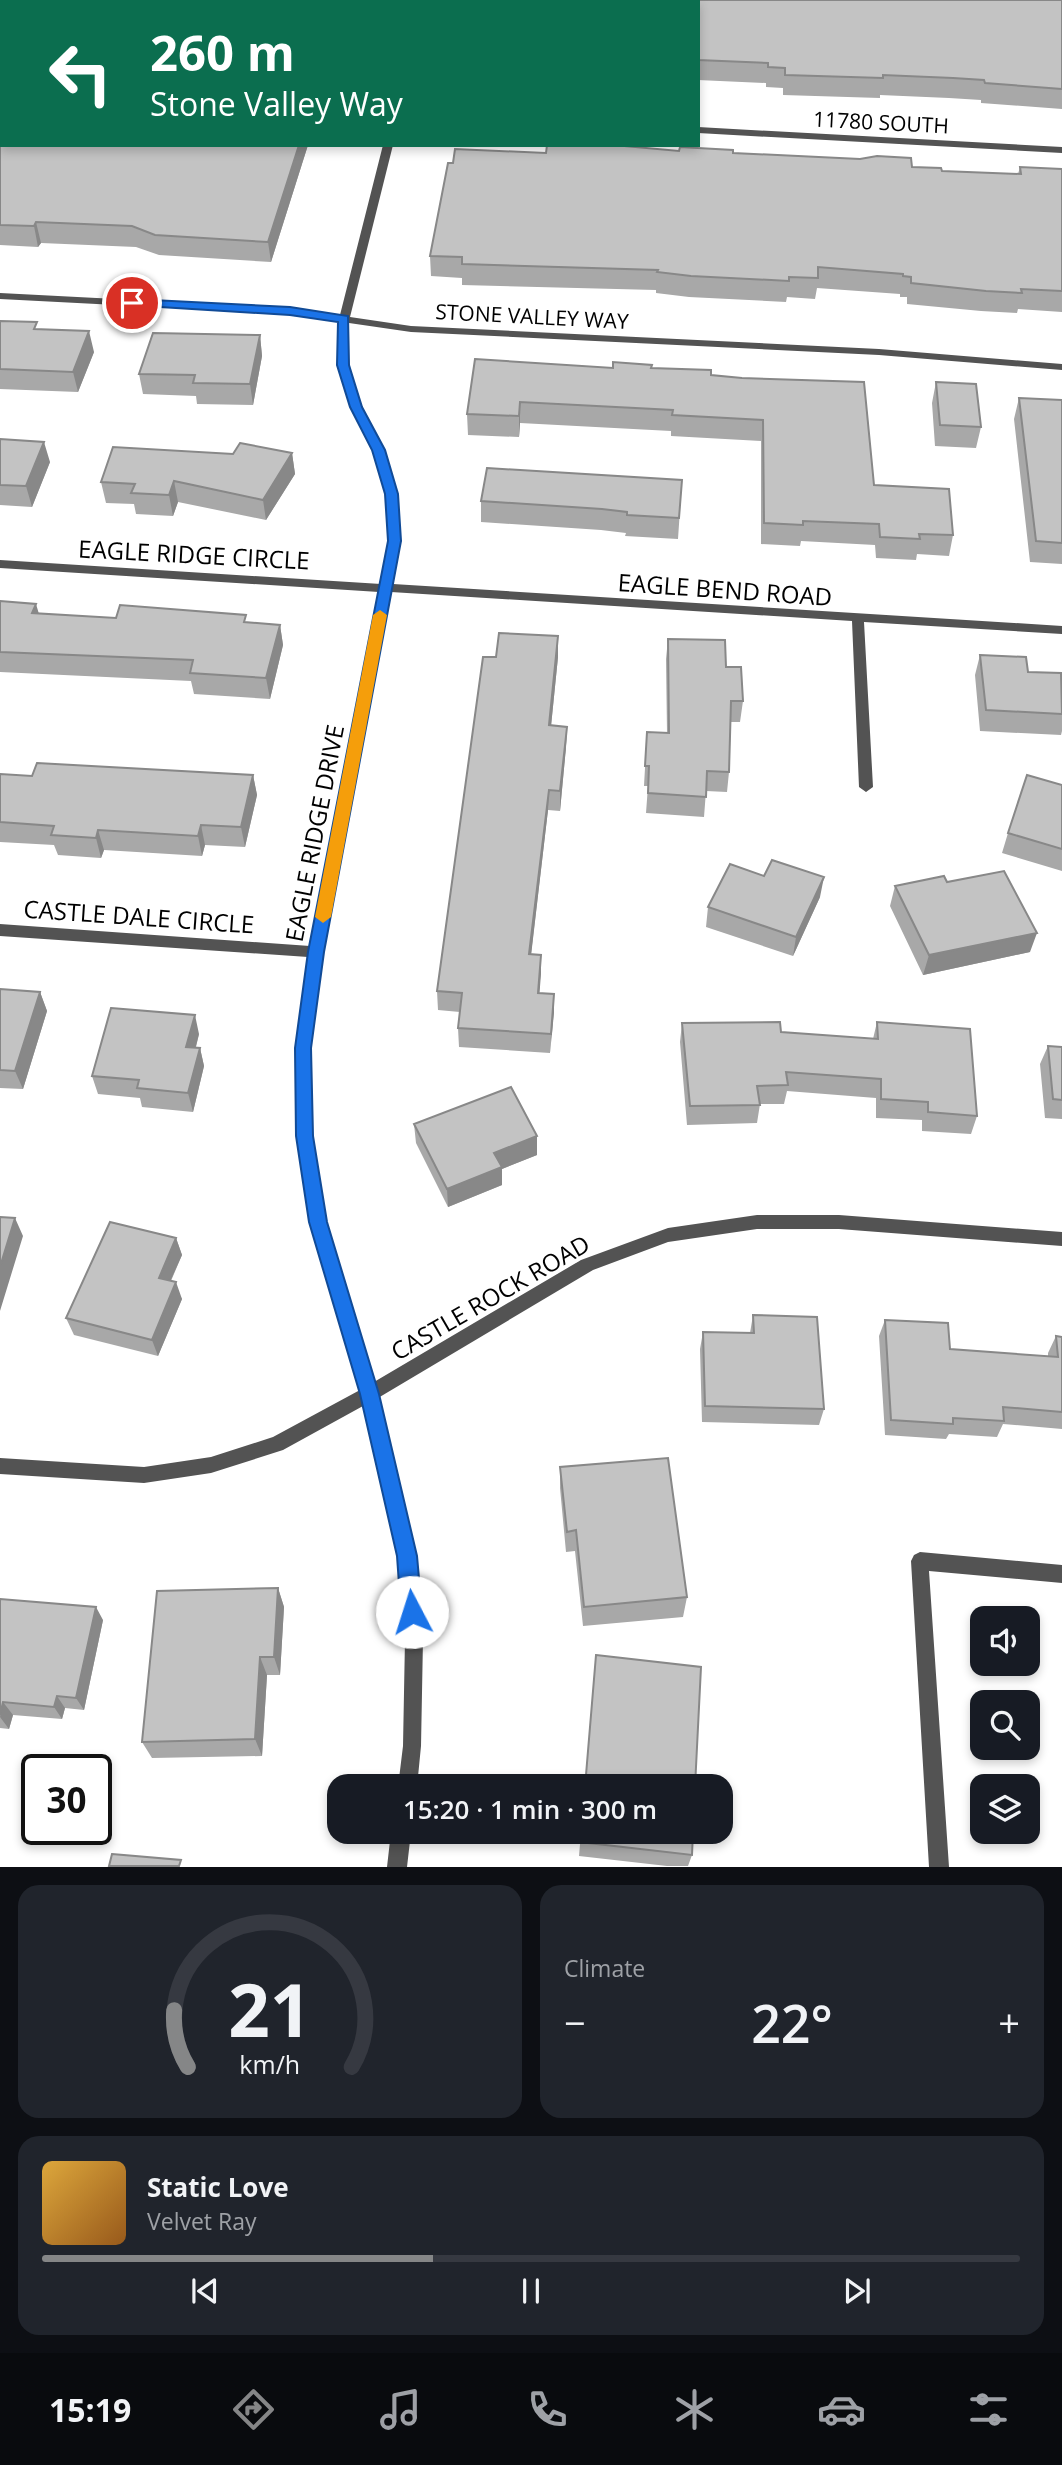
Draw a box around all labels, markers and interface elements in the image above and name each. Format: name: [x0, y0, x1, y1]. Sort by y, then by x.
text: 260 m: [150, 19, 295, 85]
icon: left: [35, 28, 126, 119]
text: Stone Valley Way: [150, 82, 403, 125]
street label: 11780 SOUTH: [813, 104, 949, 140]
pin: [102, 273, 162, 333]
icon: arrive: [113, 284, 151, 322]
street label: STONE VALLEY WAY: [435, 297, 630, 335]
street label: EAGLE RIDGE CIRCLE: [77, 531, 311, 577]
street label: EAGLE BEND ROAD: [617, 565, 833, 613]
street label: EAGLE RIDGE DRIVE: [277, 722, 351, 944]
street label: CASTLE DALE CIRCLE: [23, 891, 255, 941]
street label: CASTLE ROCK ROAD: [385, 1227, 595, 1367]
position arrow: [375, 1575, 449, 1649]
map controls: [970, 1606, 1040, 1844]
button: sound: [970, 1606, 1040, 1676]
button: search: [970, 1690, 1040, 1760]
speed limit sign: 30: [21, 1754, 112, 1845]
button: layers: [970, 1774, 1040, 1844]
text: 15:20 · 1 min · 300 m: [403, 1791, 657, 1827]
text: Climate: [564, 1952, 645, 1984]
text: 21: [228, 1960, 312, 2059]
text: 22°: [751, 1987, 833, 2058]
text: −: [564, 1996, 586, 2048]
text: +: [998, 1996, 1020, 2048]
text: km/h: [240, 2047, 300, 2081]
text: Static Love: [147, 2169, 289, 2205]
text: Velvet Ray: [147, 2205, 257, 2237]
icon: previous: [186, 2272, 224, 2310]
icon: pause: [512, 2272, 550, 2310]
icon: next: [838, 2272, 876, 2310]
icon: directions: [229, 2385, 278, 2434]
icon: music: [376, 2385, 425, 2434]
icon: phone: [523, 2385, 572, 2434]
icon: climate: [670, 2385, 719, 2434]
icon: car: [817, 2385, 866, 2434]
icon: filters: [964, 2385, 1013, 2434]
text: 15:19: [49, 2388, 131, 2431]

